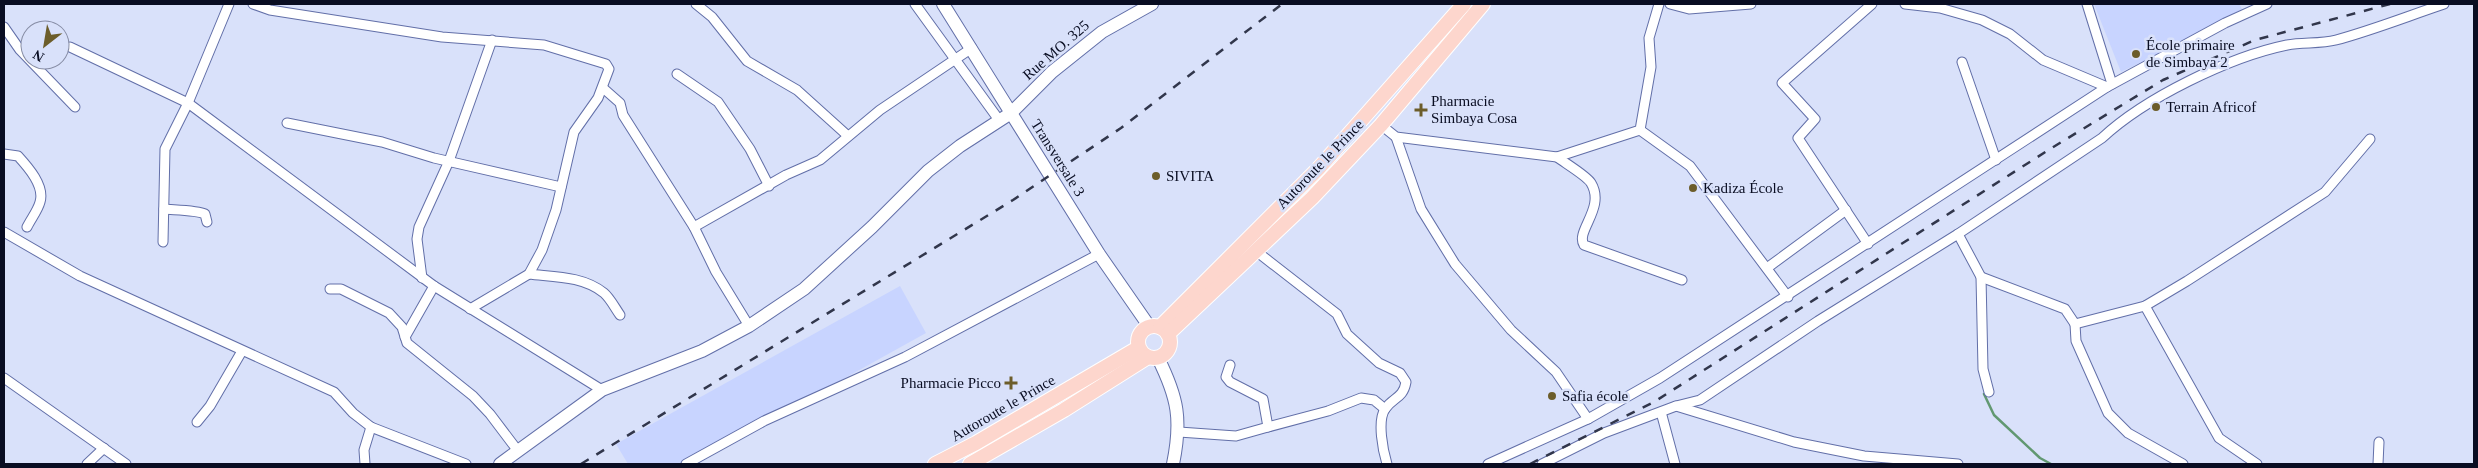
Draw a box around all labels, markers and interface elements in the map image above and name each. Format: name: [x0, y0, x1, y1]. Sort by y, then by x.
street label: Rue MO. 325: [1020, 17, 1092, 83]
north arrow: [20, 20, 70, 70]
place label: École primaire de Simbaya 2: [2146, 37, 2235, 70]
text: N: [30, 47, 47, 65]
marker: École primaire de Simbaya 2: [2130, 48, 2142, 60]
place label: Pharmacie Simbaya Cosa: [1431, 93, 1518, 126]
place label: Terrain Africof: [2166, 99, 2256, 115]
marker: Terrain Africof: [2150, 101, 2162, 113]
marker: Pharmacie Simbaya Cosa: [1415, 104, 1427, 116]
street label: Autoroute le Prince: [1273, 116, 1367, 212]
street label: Transversale 3: [1028, 117, 1088, 199]
place label: SIVITA: [1166, 168, 1214, 184]
marker: SIVITA: [1150, 170, 1162, 182]
place label: Kadiza École: [1703, 180, 1784, 196]
marker: Kadiza École: [1687, 182, 1699, 194]
street label: Autoroute le Prince: [948, 372, 1058, 444]
place label: Pharmacie Picco: [901, 375, 1001, 391]
marker: Pharmacie Picco: [1005, 377, 1017, 389]
place label: Safia école: [1562, 388, 1629, 404]
marker: Safia école: [1546, 390, 1558, 402]

